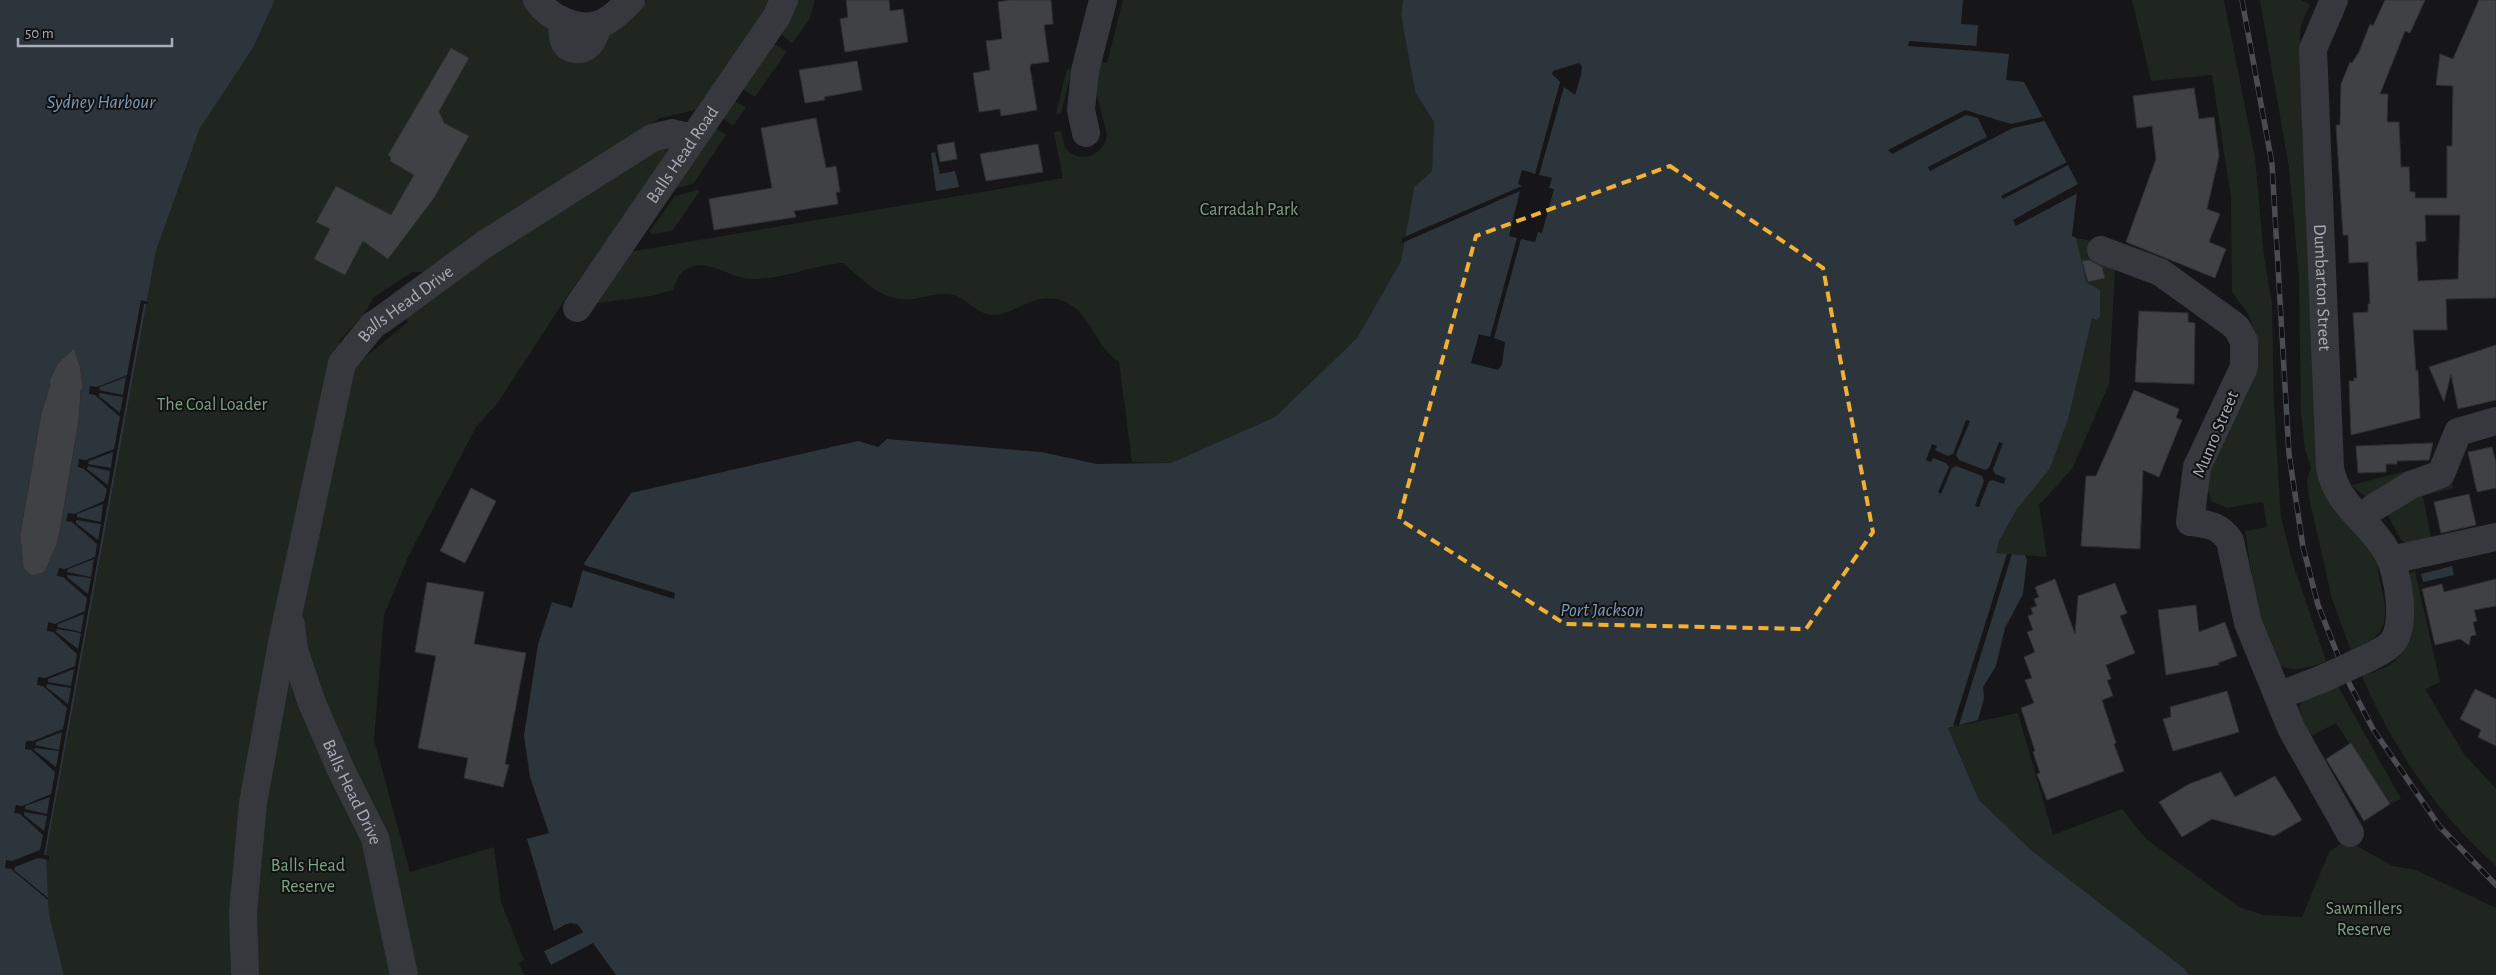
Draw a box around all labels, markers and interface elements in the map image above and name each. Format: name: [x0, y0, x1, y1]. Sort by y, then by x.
scale bar: [18, 15, 171, 47]
text: 50 m: [25, 26, 54, 41]
water label: Sydney Harbour: [47, 93, 156, 112]
street label: Balls Head Road: [643, 103, 722, 207]
park label: Carradah Park: [1200, 201, 1299, 219]
street label: Dumbarton Street: [2310, 224, 2333, 352]
street label: Balls Head Drive: [355, 262, 457, 346]
street label: Munro Street: [2190, 388, 2242, 480]
park label: The Coal Loader: [157, 396, 268, 414]
water label: Port Jackson: [1560, 601, 1644, 620]
street label: Balls Head Drive: [319, 737, 384, 846]
park label: Balls Head Reserve: [271, 857, 345, 896]
park label: Sawmillers Reserve: [2326, 900, 2402, 939]

